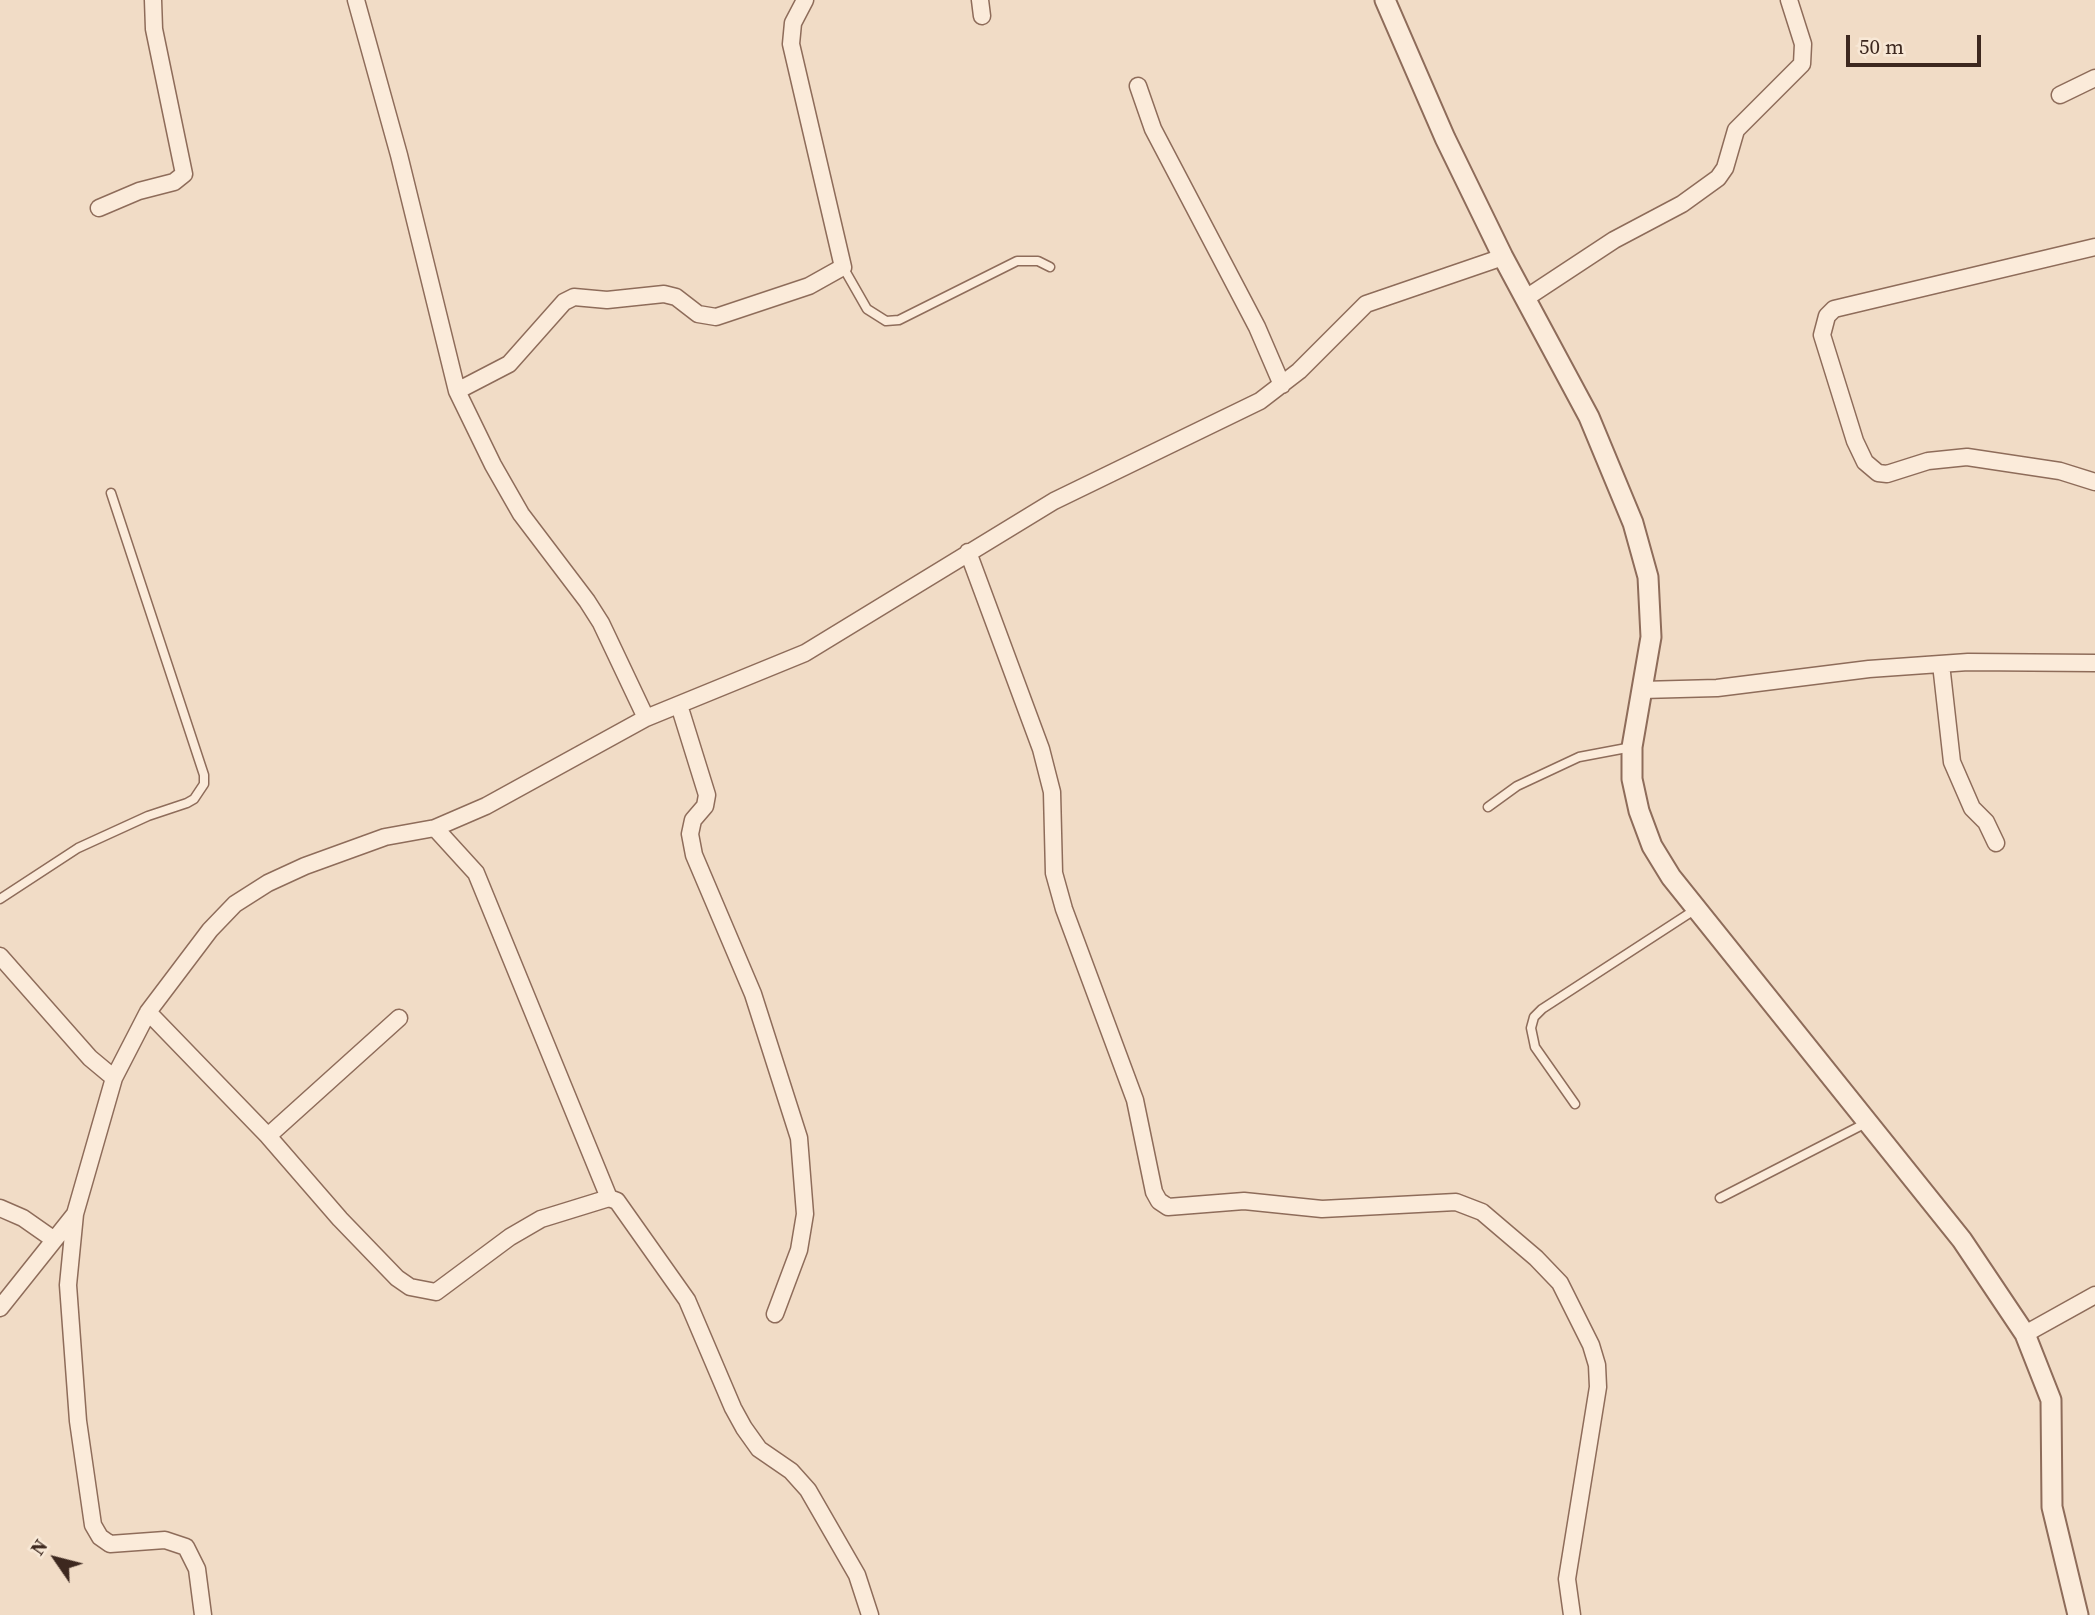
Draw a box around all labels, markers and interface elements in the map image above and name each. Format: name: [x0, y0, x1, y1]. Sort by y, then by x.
scale bar: [1850, 21, 1985, 65]
text: 50 m: [1859, 32, 1904, 61]
north arrow: [21, 1524, 91, 1594]
text: N: [24, 1534, 53, 1560]

